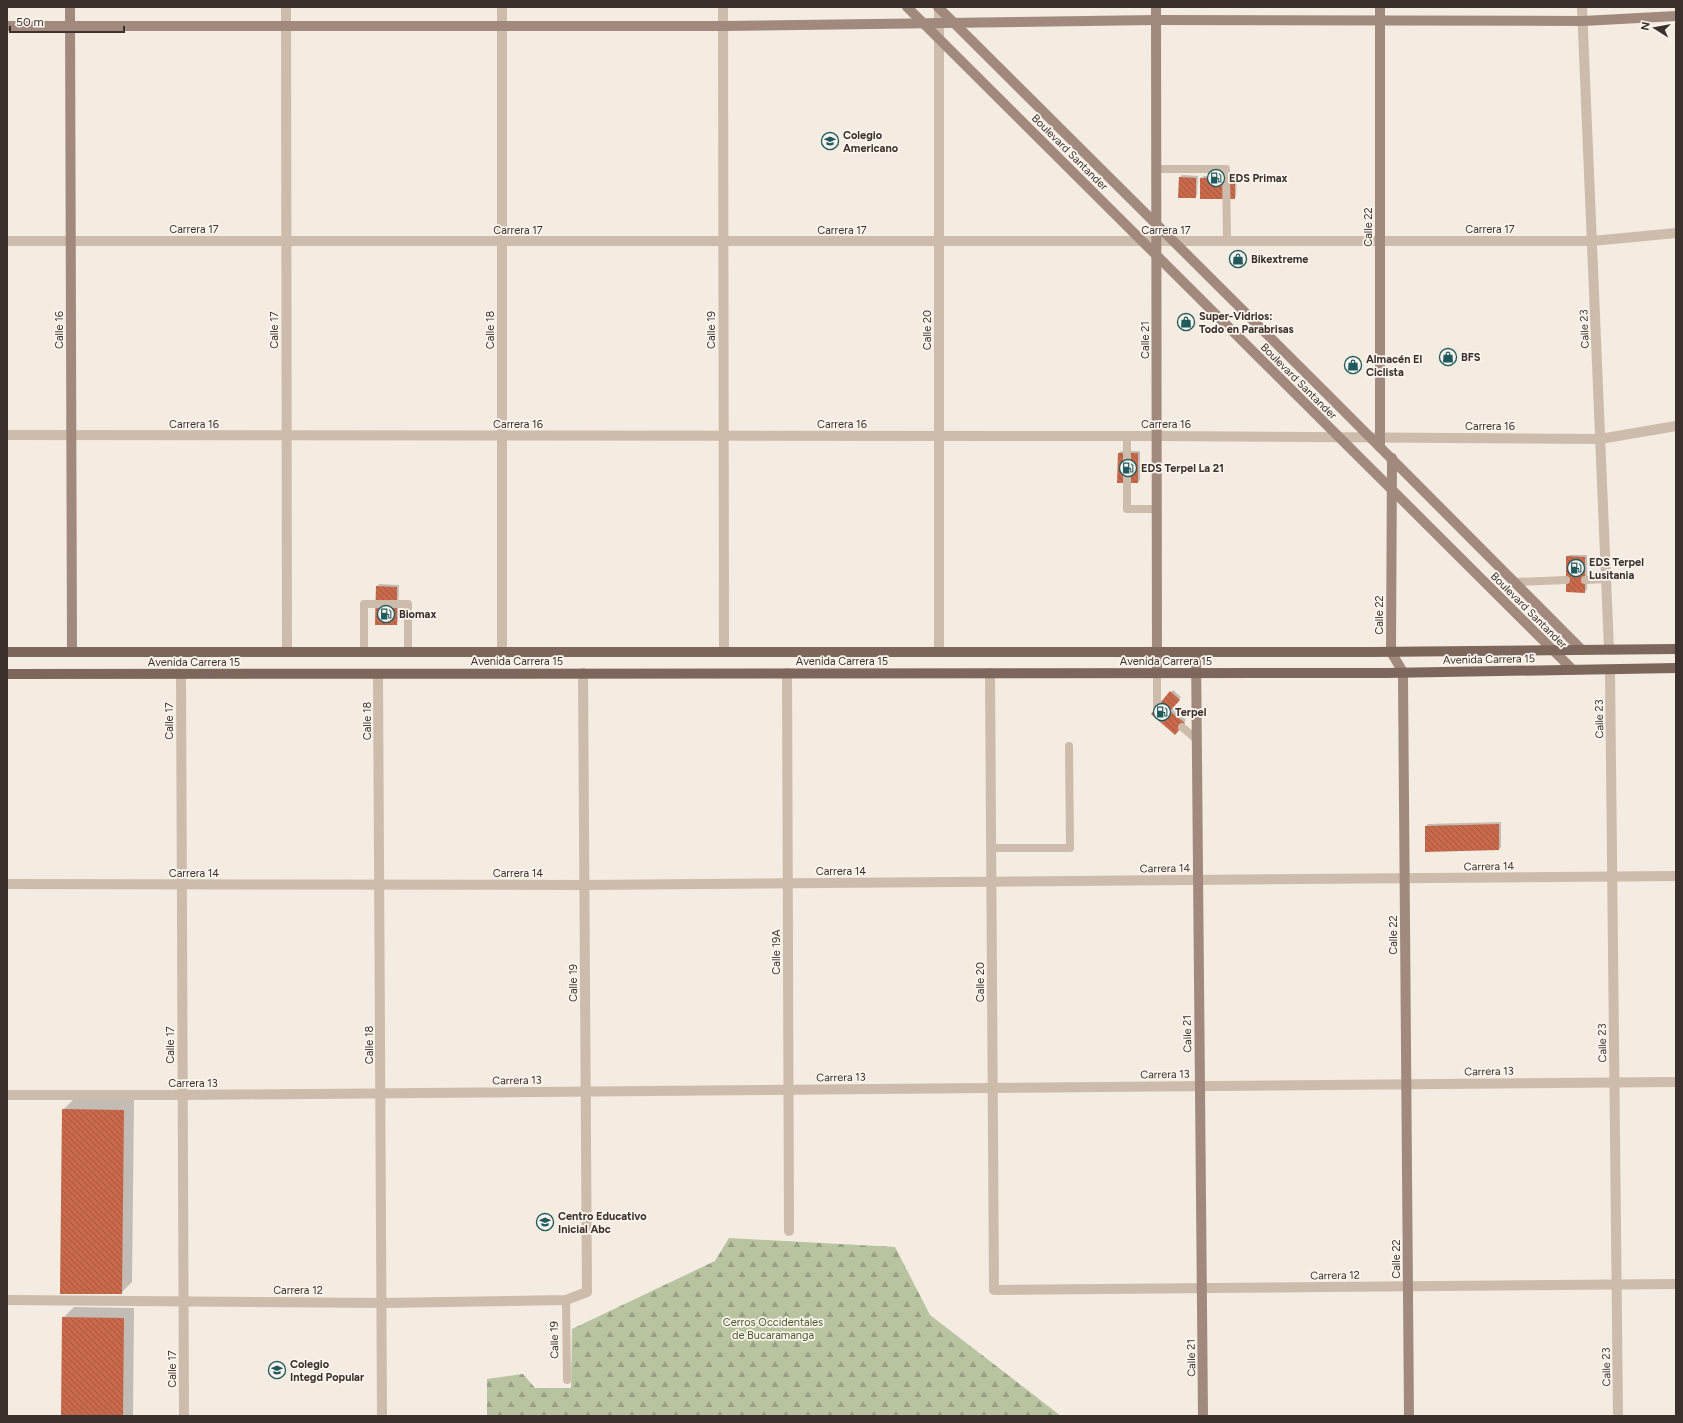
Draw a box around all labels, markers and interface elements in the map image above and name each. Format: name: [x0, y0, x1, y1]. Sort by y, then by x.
scale bar: [10, 8, 124, 34]
north arrow: [1635, 8, 1675, 48]
text: 50 m: [16, 15, 44, 29]
text: N: [1638, 21, 1653, 32]
street label: Boulevard Santander: [1029, 112, 1111, 193]
place label: Colegio Americano: [843, 129, 899, 155]
school or university icon: Colegio Americano: [820, 131, 840, 151]
fuel station icon: EDS Primax: [1206, 168, 1226, 188]
place label: EDS Primax: [1229, 172, 1288, 185]
street label: Calle 22: [1362, 207, 1375, 247]
street label: Carrera 17: [169, 223, 219, 236]
street label: Carrera 17: [1465, 223, 1515, 236]
street label: Carrera 17: [493, 224, 543, 237]
street label: Carrera 17: [817, 224, 867, 237]
street label: Carrera 17: [1141, 224, 1191, 237]
shop icon: Bikextreme: [1228, 249, 1248, 269]
place label: Bikextreme: [1251, 253, 1308, 266]
street label: Calle 23: [1577, 309, 1592, 349]
street label: Calle 20: [921, 310, 934, 350]
place label: Super-Vidrios: Todo en Parabrisas: [1199, 310, 1294, 336]
street label: Calle 16: [53, 311, 66, 349]
street label: Calle 17: [268, 311, 281, 349]
street label: Calle 18: [484, 311, 497, 349]
street label: Calle 19: [705, 311, 718, 349]
shop icon: Super-Vidrios: Todo en Parabrisas: [1176, 312, 1196, 332]
street label: Calle 21: [1139, 321, 1152, 359]
street label: Boulevard Santander: [1258, 341, 1340, 422]
shop icon: BFS: [1438, 347, 1458, 367]
place label: BFS: [1461, 351, 1481, 364]
place label: Almacén El Ciclista: [1366, 353, 1422, 379]
shop icon: Almacén El Ciclista: [1343, 355, 1363, 375]
street label: Carrera 16: [169, 418, 219, 431]
street label: Carrera 16: [493, 418, 543, 431]
street label: Carrera 16: [817, 418, 867, 431]
street label: Carrera 16: [1141, 418, 1191, 431]
street label: Carrera 16: [1465, 420, 1515, 433]
fuel station icon: EDS Terpel La 21: [1118, 458, 1138, 478]
place label: EDS Terpel La 21: [1141, 462, 1224, 475]
place label: EDS Terpel Lusitania: [1589, 556, 1644, 582]
fuel station icon: EDS Terpel Lusitania: [1566, 558, 1586, 578]
street label: Boulevard Santander: [1488, 570, 1570, 651]
street label: Calle 22: [1373, 595, 1386, 635]
fuel station icon: Biomax: [376, 604, 396, 624]
place label: Biomax: [399, 608, 436, 621]
street label: Avenida Carrera 15: [1443, 652, 1535, 667]
street label: Avenida Carrera 15: [471, 655, 563, 668]
street label: Avenida Carrera 15: [796, 655, 888, 668]
street label: Avenida Carrera 15: [1120, 655, 1212, 668]
street label: Avenida Carrera 15: [148, 656, 240, 669]
street label: Calle 23: [1593, 699, 1606, 739]
street label: Calle 17: [163, 702, 176, 740]
street label: Calle 18: [361, 702, 374, 740]
fuel station icon: Terpel: [1152, 702, 1172, 722]
place label: Terpel: [1175, 706, 1207, 719]
street label: Carrera 14: [1464, 860, 1514, 873]
street label: Carrera 14: [1140, 862, 1190, 875]
street label: Carrera 14: [816, 865, 866, 878]
street label: Carrera 14: [169, 867, 219, 880]
street label: Carrera 14: [493, 867, 543, 880]
street label: Calle 22: [1387, 915, 1400, 955]
street label: Calle 19A: [770, 929, 783, 975]
street label: Calle 20: [974, 962, 987, 1002]
street label: Calle 19: [567, 964, 580, 1002]
street label: Calle 21: [1181, 1015, 1194, 1053]
street label: Calle 23: [1596, 1023, 1609, 1063]
street label: Calle 17: [164, 1026, 177, 1064]
street label: Calle 18: [363, 1026, 376, 1064]
street label: Carrera 13: [1464, 1065, 1514, 1078]
street label: Carrera 13: [1140, 1068, 1190, 1081]
street label: Carrera 13: [816, 1071, 866, 1084]
street label: Carrera 13: [492, 1074, 542, 1087]
street label: Carrera 13: [168, 1077, 218, 1090]
place label: Centro Educativo Inicial Abc: [558, 1210, 647, 1236]
school or university icon: Centro Educativo Inicial Abc: [535, 1212, 555, 1232]
street label: Calle 22: [1390, 1239, 1403, 1279]
street label: Carrera 12: [1310, 1269, 1360, 1282]
street label: Carrera 12: [273, 1284, 323, 1297]
park label: Cerros Occidentales de Bucaramanga: [723, 1316, 823, 1342]
street label: Calle 19: [548, 1321, 561, 1359]
street label: Calle 21: [1185, 1339, 1198, 1377]
street label: Calle 23: [1600, 1347, 1613, 1387]
street label: Calle 17: [166, 1350, 179, 1388]
place label: Colegio Integd Popular: [290, 1358, 365, 1384]
school or university icon: Colegio Integd Popular: [267, 1360, 287, 1380]

